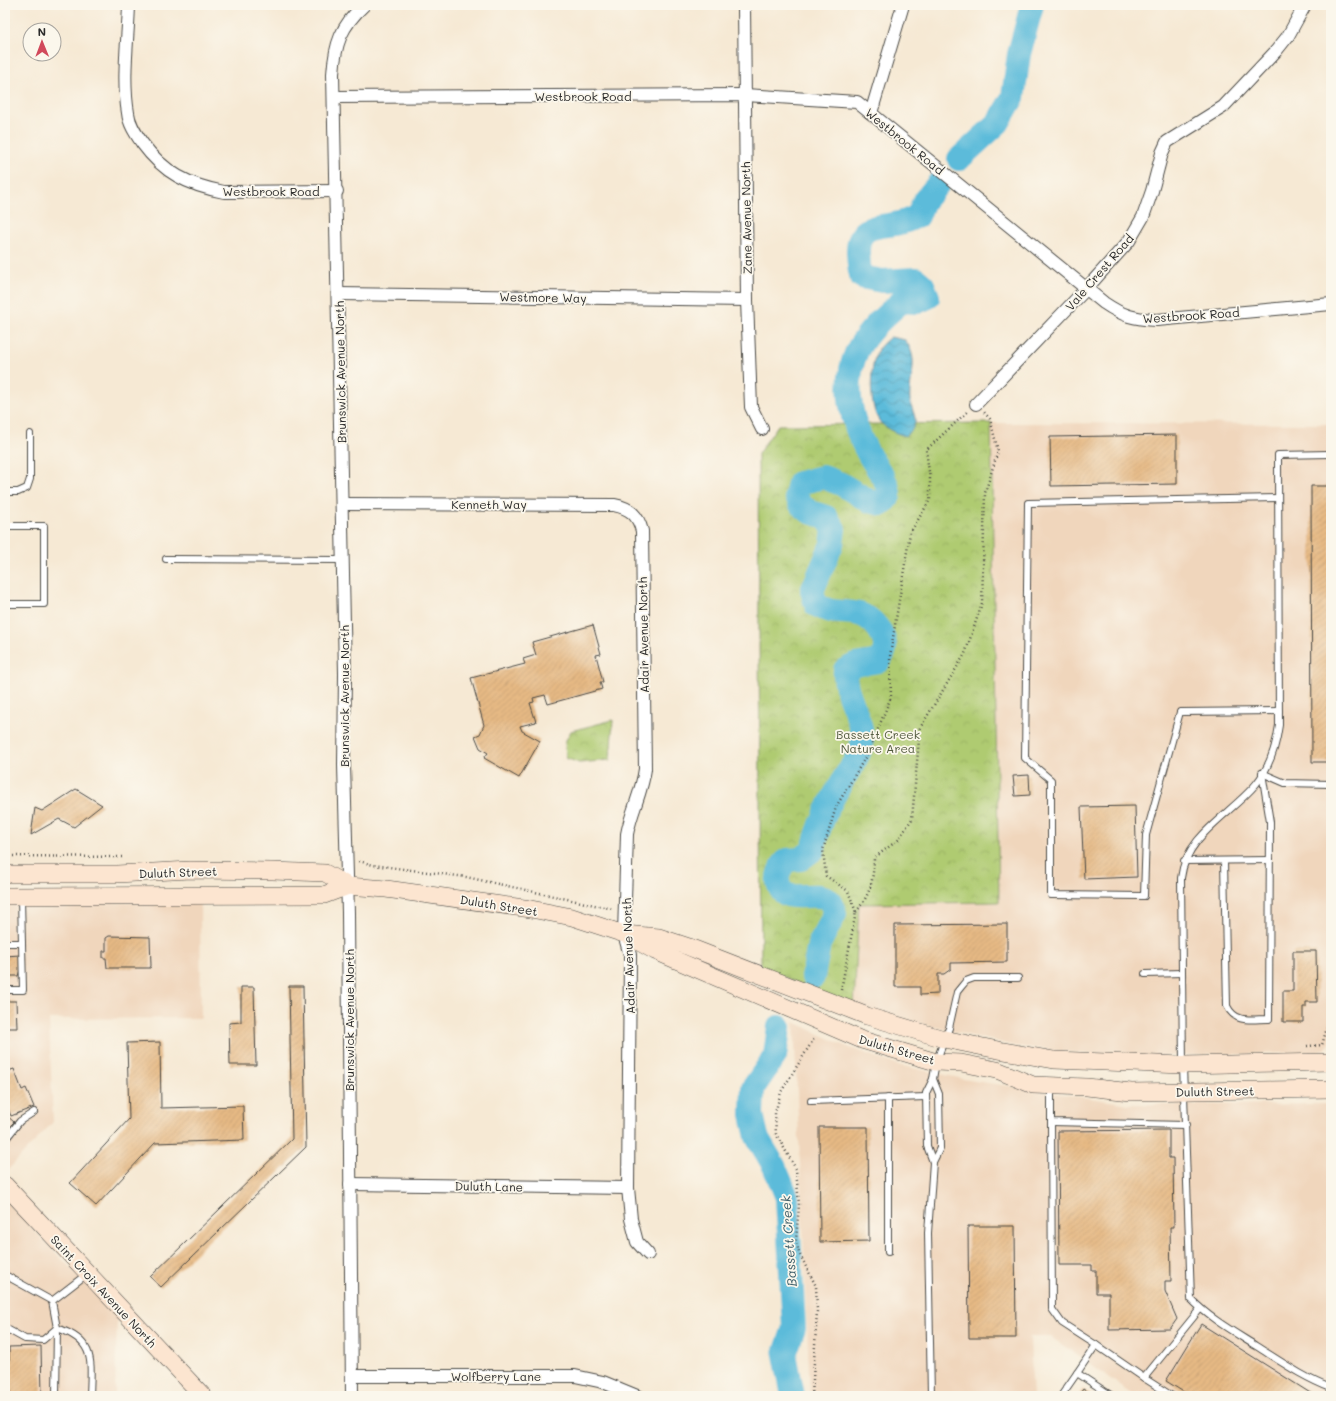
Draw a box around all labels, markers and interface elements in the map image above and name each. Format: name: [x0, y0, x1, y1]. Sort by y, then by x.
north arrow: [22, 22, 62, 62]
text: N: [38, 24, 46, 39]
street label: Westbrook Road: [534, 88, 632, 104]
street label: Westbrook Road: [862, 104, 948, 178]
street label: Zane Avenue North: [737, 161, 755, 275]
street label: Westbrook Road: [222, 183, 320, 199]
street label: Vale Crest Road: [1061, 230, 1137, 314]
street label: Westmore Way: [499, 288, 587, 306]
street label: Brunswick Avenue North: [331, 301, 349, 443]
street label: Westbrook Road: [1142, 304, 1240, 326]
street label: Kenneth Way: [451, 496, 527, 512]
street label: Adair Avenue North: [634, 576, 652, 693]
street label: Brunswick Avenue North: [336, 625, 352, 767]
park label: Bassett Creek Nature Area: [836, 726, 920, 756]
street label: Duluth Street: [139, 863, 217, 881]
street label: Duluth Street: [459, 891, 539, 919]
street label: Adair Avenue North: [618, 897, 638, 1014]
street label: Brunswick Avenue North: [341, 949, 357, 1091]
street label: Duluth Street: [857, 1030, 937, 1068]
street label: Duluth Street: [1176, 1082, 1254, 1100]
street label: Duluth Lane: [455, 1177, 523, 1195]
water label: Bassett Creek: [776, 1194, 800, 1287]
street label: Saint Croix Avenue North: [48, 1231, 161, 1351]
street label: Wolfberry Lane: [451, 1368, 541, 1384]

